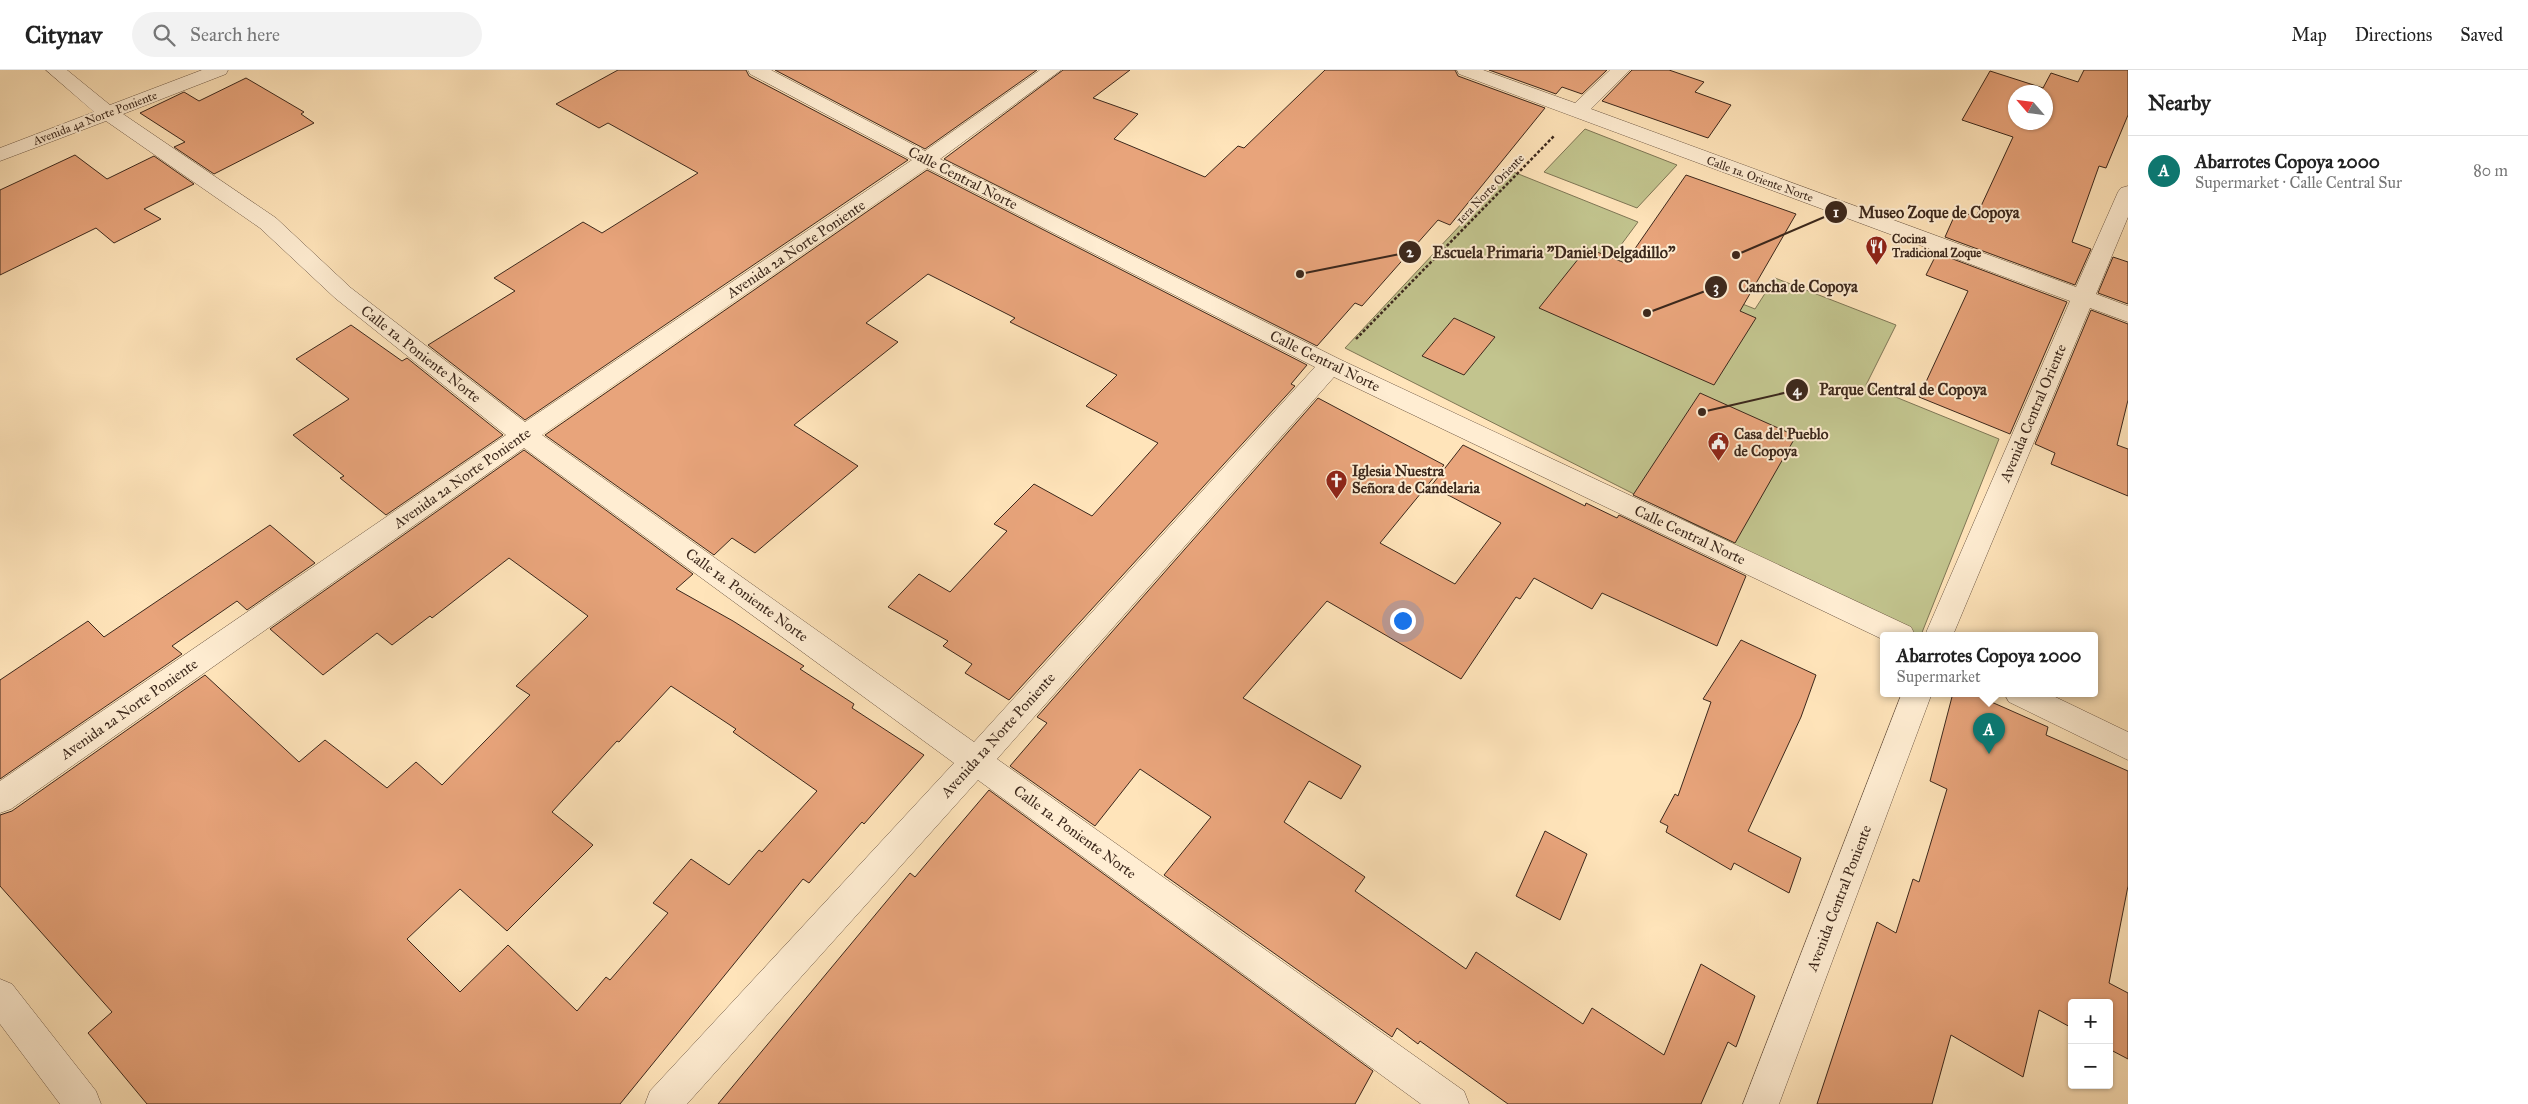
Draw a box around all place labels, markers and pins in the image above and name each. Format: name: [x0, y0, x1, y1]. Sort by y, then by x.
callout: Museo Zoque de Copoya: [1824, 196, 2029, 227]
place label: Cocina Tradicional Zoque: [1891, 232, 1981, 261]
restaurant icon: Cocina Tradicional Zoque: [1864, 234, 1888, 265]
callout: Escuela Primaria "Daniel Delgadillo": [1397, 237, 1685, 268]
callout: Cancha de Copoya: [1704, 271, 1868, 302]
callout: Parque Central de Copoya: [1784, 374, 1997, 405]
place label: Casa del Pueblo de Copoya: [1734, 425, 1829, 461]
public building icon: Casa del Pueblo de Copoya: [1706, 431, 1730, 462]
place label: Iglesia Nuestra Señora de Candelaria: [1352, 462, 1480, 497]
church icon: Iglesia Nuestra Señora de Candelaria: [1324, 468, 1348, 499]
pin: A: [1973, 713, 2005, 754]

